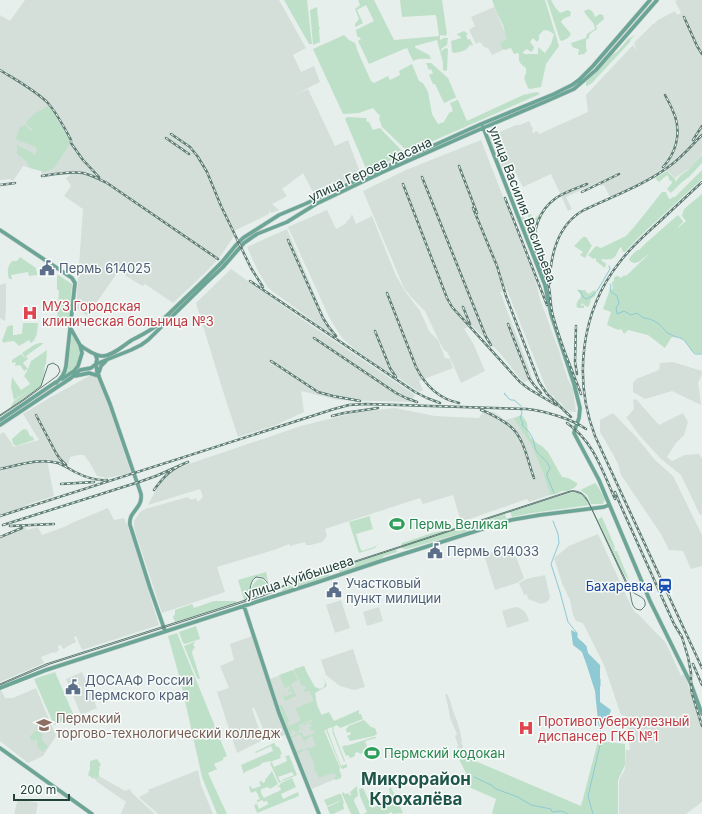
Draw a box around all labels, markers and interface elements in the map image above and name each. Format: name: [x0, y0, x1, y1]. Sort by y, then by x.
street label: улица Василия Васильева: [486, 124, 560, 284]
street label: улица Героев Хасана: [306, 133, 434, 205]
public building icon: Пермь 614025: [38, 259, 56, 277]
place label: Пермь 614025: [59, 260, 151, 276]
place label: МУЗ Городская клиническая больница №3: [42, 298, 214, 329]
hospital icon: МУЗ Городская клиническая больница №3: [21, 304, 39, 322]
sports icon: Пермь Великая: [388, 515, 406, 533]
place label: Пермь Великая: [409, 516, 508, 532]
public building icon: Пермь 614033: [426, 542, 444, 560]
place label: Пермь 614033: [447, 543, 539, 559]
street label: улица Куйбышева: [242, 552, 356, 602]
place label: Участковый пункт милиции: [346, 575, 441, 606]
station icon: Бахаревка: [656, 577, 674, 595]
place label: Бахаревка: [586, 578, 653, 594]
public building icon: Участковый пункт милиции: [325, 581, 343, 599]
place label: ДОСААФ России Пермского края: [85, 672, 193, 703]
public building icon: ДОСААФ России Пермского края: [64, 678, 82, 696]
place label: Пермский торгово-технологический колледж: [56, 710, 281, 741]
place label: Противотуберкулезный диспансер ГКБ №1: [538, 713, 690, 744]
school or university icon: Пермский торгово-технологический колледж: [35, 716, 53, 734]
hospital icon: Противотуберкулезный диспансер ГКБ №1: [517, 719, 535, 737]
sports icon: Пермский кодокан: [363, 744, 381, 762]
place label: Пермский кодокан: [384, 745, 505, 761]
district label: Микрорайон Крохалёва: [361, 769, 471, 809]
scale bar: [14, 776, 69, 802]
text: 200 m: [20, 782, 56, 797]

